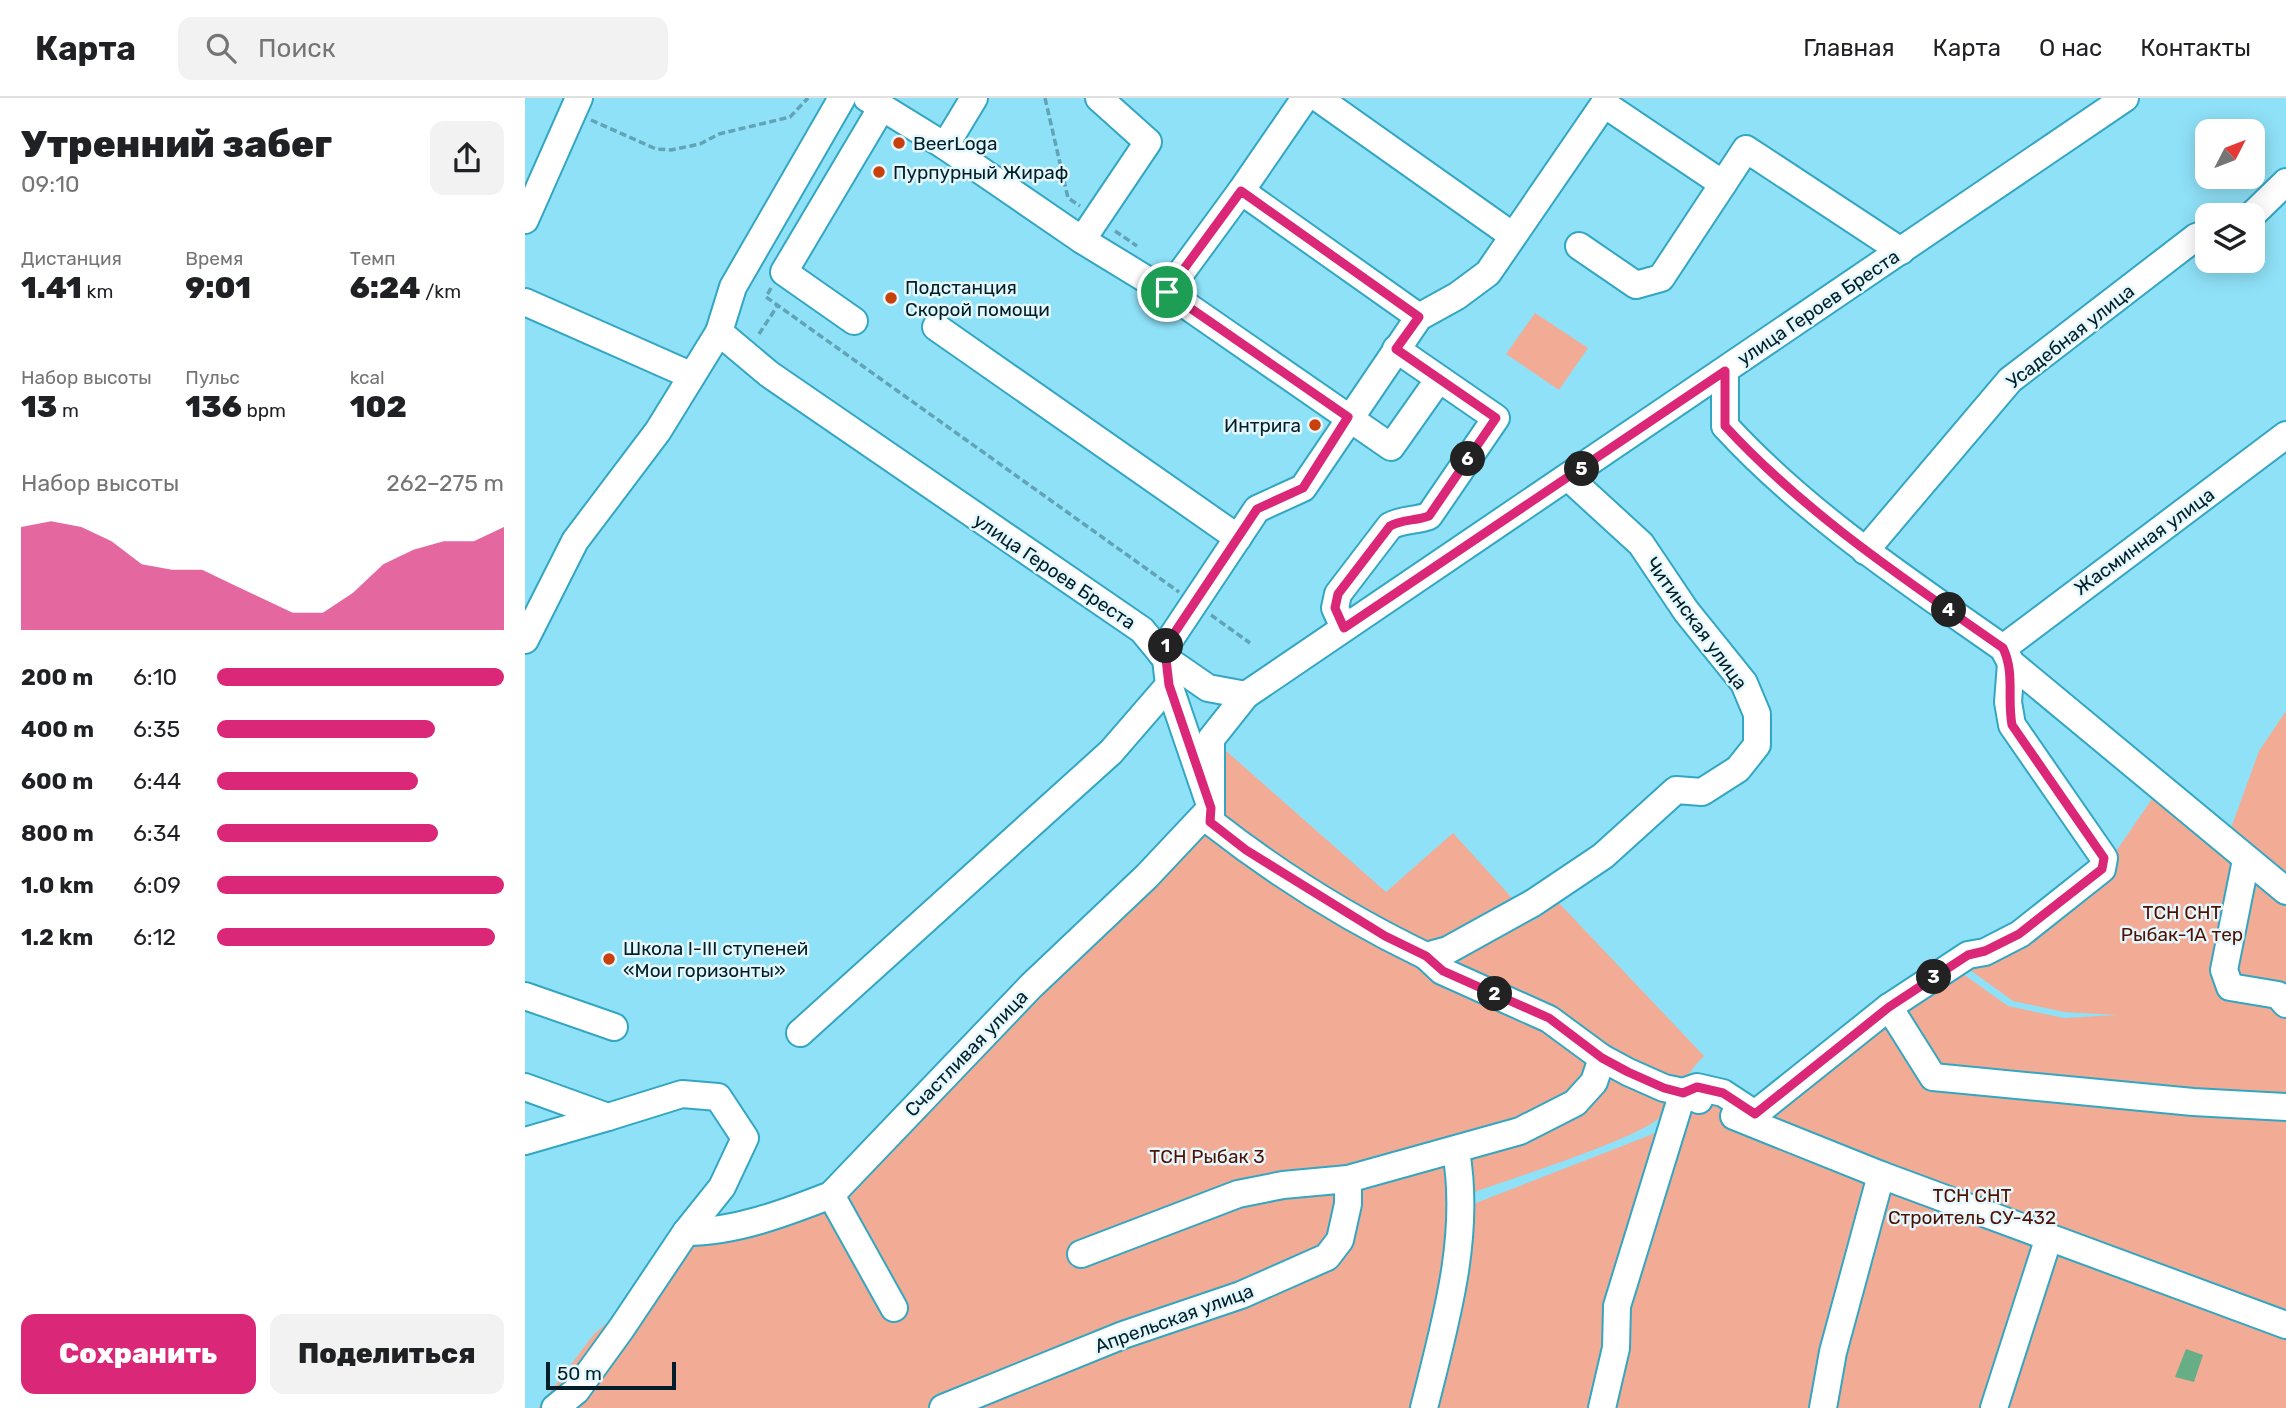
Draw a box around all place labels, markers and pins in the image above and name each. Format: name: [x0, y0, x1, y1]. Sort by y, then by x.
place label: BeerLoga: [913, 132, 997, 155]
marker: BeerLoga: [891, 135, 907, 151]
place label: Пурпурный Жираф: [893, 161, 1068, 184]
marker: Пурпурный Жираф: [871, 164, 887, 180]
pin: [1137, 262, 1197, 322]
place label: Подстанция Скорой помощи: [905, 276, 1050, 321]
marker: Подстанция Скорой помощи: [883, 290, 899, 306]
place label: Интрига: [1224, 414, 1301, 437]
marker: Интрига: [1307, 417, 1323, 433]
pin: 6: [1451, 442, 1485, 476]
pin: 5: [1565, 452, 1599, 486]
pin: 4: [1931, 592, 1967, 628]
pin: 1: [1149, 628, 1183, 664]
place label: Школа I-III ступеней «Мои горизонты»: [623, 937, 808, 982]
marker: Школа I-III ступеней «Мои горизонты»: [601, 951, 617, 967]
pin: 3: [1917, 960, 1951, 994]
pin: 2: [1478, 976, 1513, 1012]

